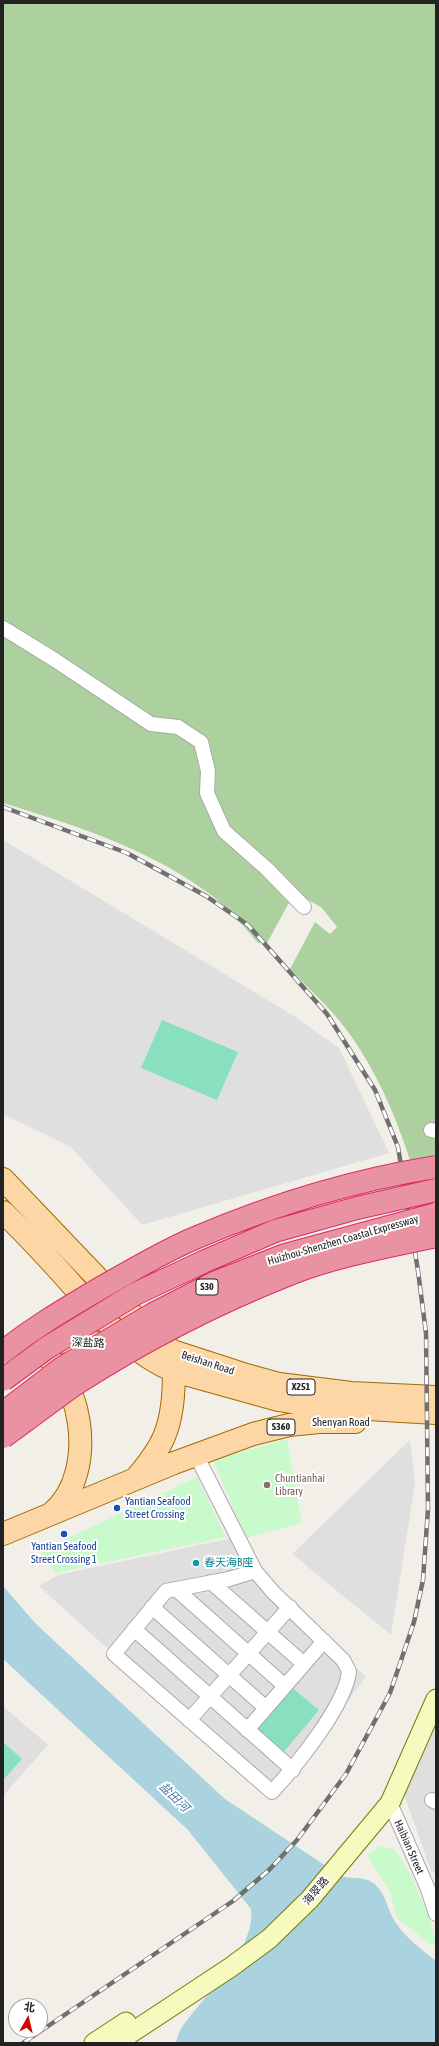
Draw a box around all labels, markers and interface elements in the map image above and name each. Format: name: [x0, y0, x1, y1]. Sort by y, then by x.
street label: Huizhou-Shenzhen Coastal Expressway: [266, 1212, 420, 1268]
road number: S30: [196, 1279, 218, 1295]
street label: 深盐路: [71, 1336, 105, 1350]
street label: Beishan Road: [180, 1348, 236, 1378]
road number: X251: [287, 1379, 315, 1395]
street label: Shenyan Road: [312, 1416, 370, 1430]
road number: S360: [267, 1419, 295, 1435]
place label: Chuntianhai Library: [275, 1472, 325, 1498]
marker: Chuntianhai Library: [262, 1480, 272, 1490]
place label: Yantian Seafood Street Crossing: [125, 1495, 191, 1521]
marker: Yantian Seafood Street Crossing: [112, 1503, 122, 1513]
marker: Yantian Seafood Street Crossing 1: [59, 1529, 69, 1539]
place label: Yantian Seafood Street Crossing 1: [31, 1540, 97, 1566]
place label: 春天海B座: [204, 1556, 253, 1570]
marker: 春天海B座: [191, 1558, 201, 1568]
water label: 盐田河: [156, 1779, 192, 1815]
street label: Haibian Street: [391, 1818, 427, 1876]
street label: 海翠路: [300, 1874, 332, 1908]
north arrow: [8, 1998, 48, 2038]
text: 北: [23, 2000, 36, 2014]

